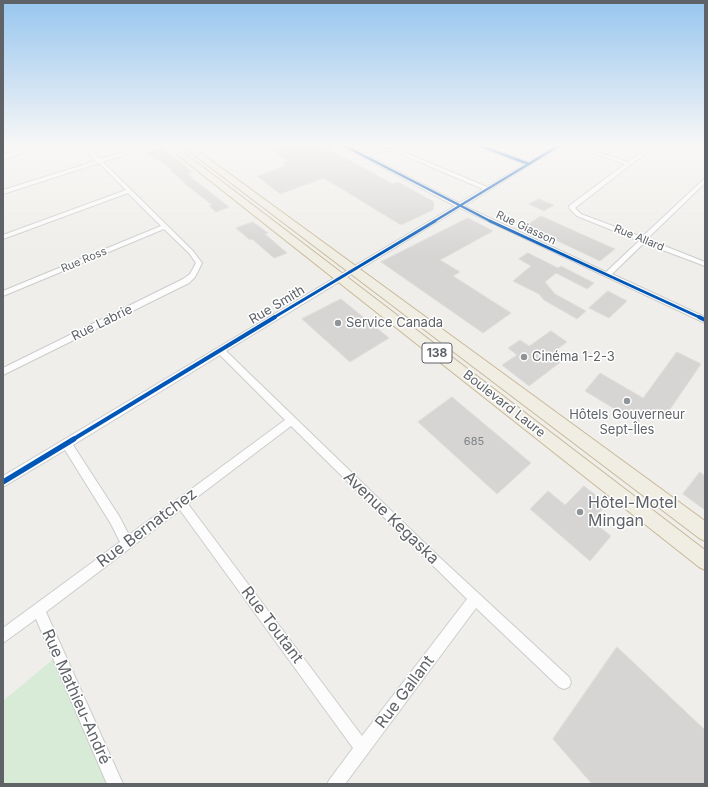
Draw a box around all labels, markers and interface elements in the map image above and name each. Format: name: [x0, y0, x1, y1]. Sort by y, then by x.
street label: Rue Giasson: [494, 208, 558, 248]
street label: Rue Allard: [612, 222, 666, 254]
street label: Rue Ross: [59, 245, 109, 275]
street label: Rue Smith: [246, 282, 308, 328]
street label: Rue Labrie: [69, 302, 135, 344]
place label: Service Canada: [346, 315, 443, 331]
marker: Service Canada: [333, 318, 343, 328]
road number: 138: [422, 343, 452, 363]
place label: Cinéma 1-2-3: [532, 349, 615, 365]
marker: Cinéma 1-2-3: [519, 352, 529, 362]
street label: Boulevard Laure: [460, 367, 548, 441]
marker: Hôtels Gouverneur Sept-Îles: [622, 396, 632, 406]
place label: Hôtels Gouverneur Sept-Îles: [569, 407, 685, 438]
house number: 685: [464, 435, 484, 449]
street label: Avenue Kegaska: [339, 468, 443, 568]
street label: Rue Bernatchez: [93, 484, 201, 572]
place label: Hôtel-Motel Mingan: [588, 493, 677, 531]
marker: Hôtel-Motel Mingan: [575, 507, 585, 517]
street label: Rue Toutant: [237, 583, 307, 667]
street label: Rue Mathieu-André: [38, 626, 114, 768]
street label: Rue Gallant: [371, 652, 439, 732]

